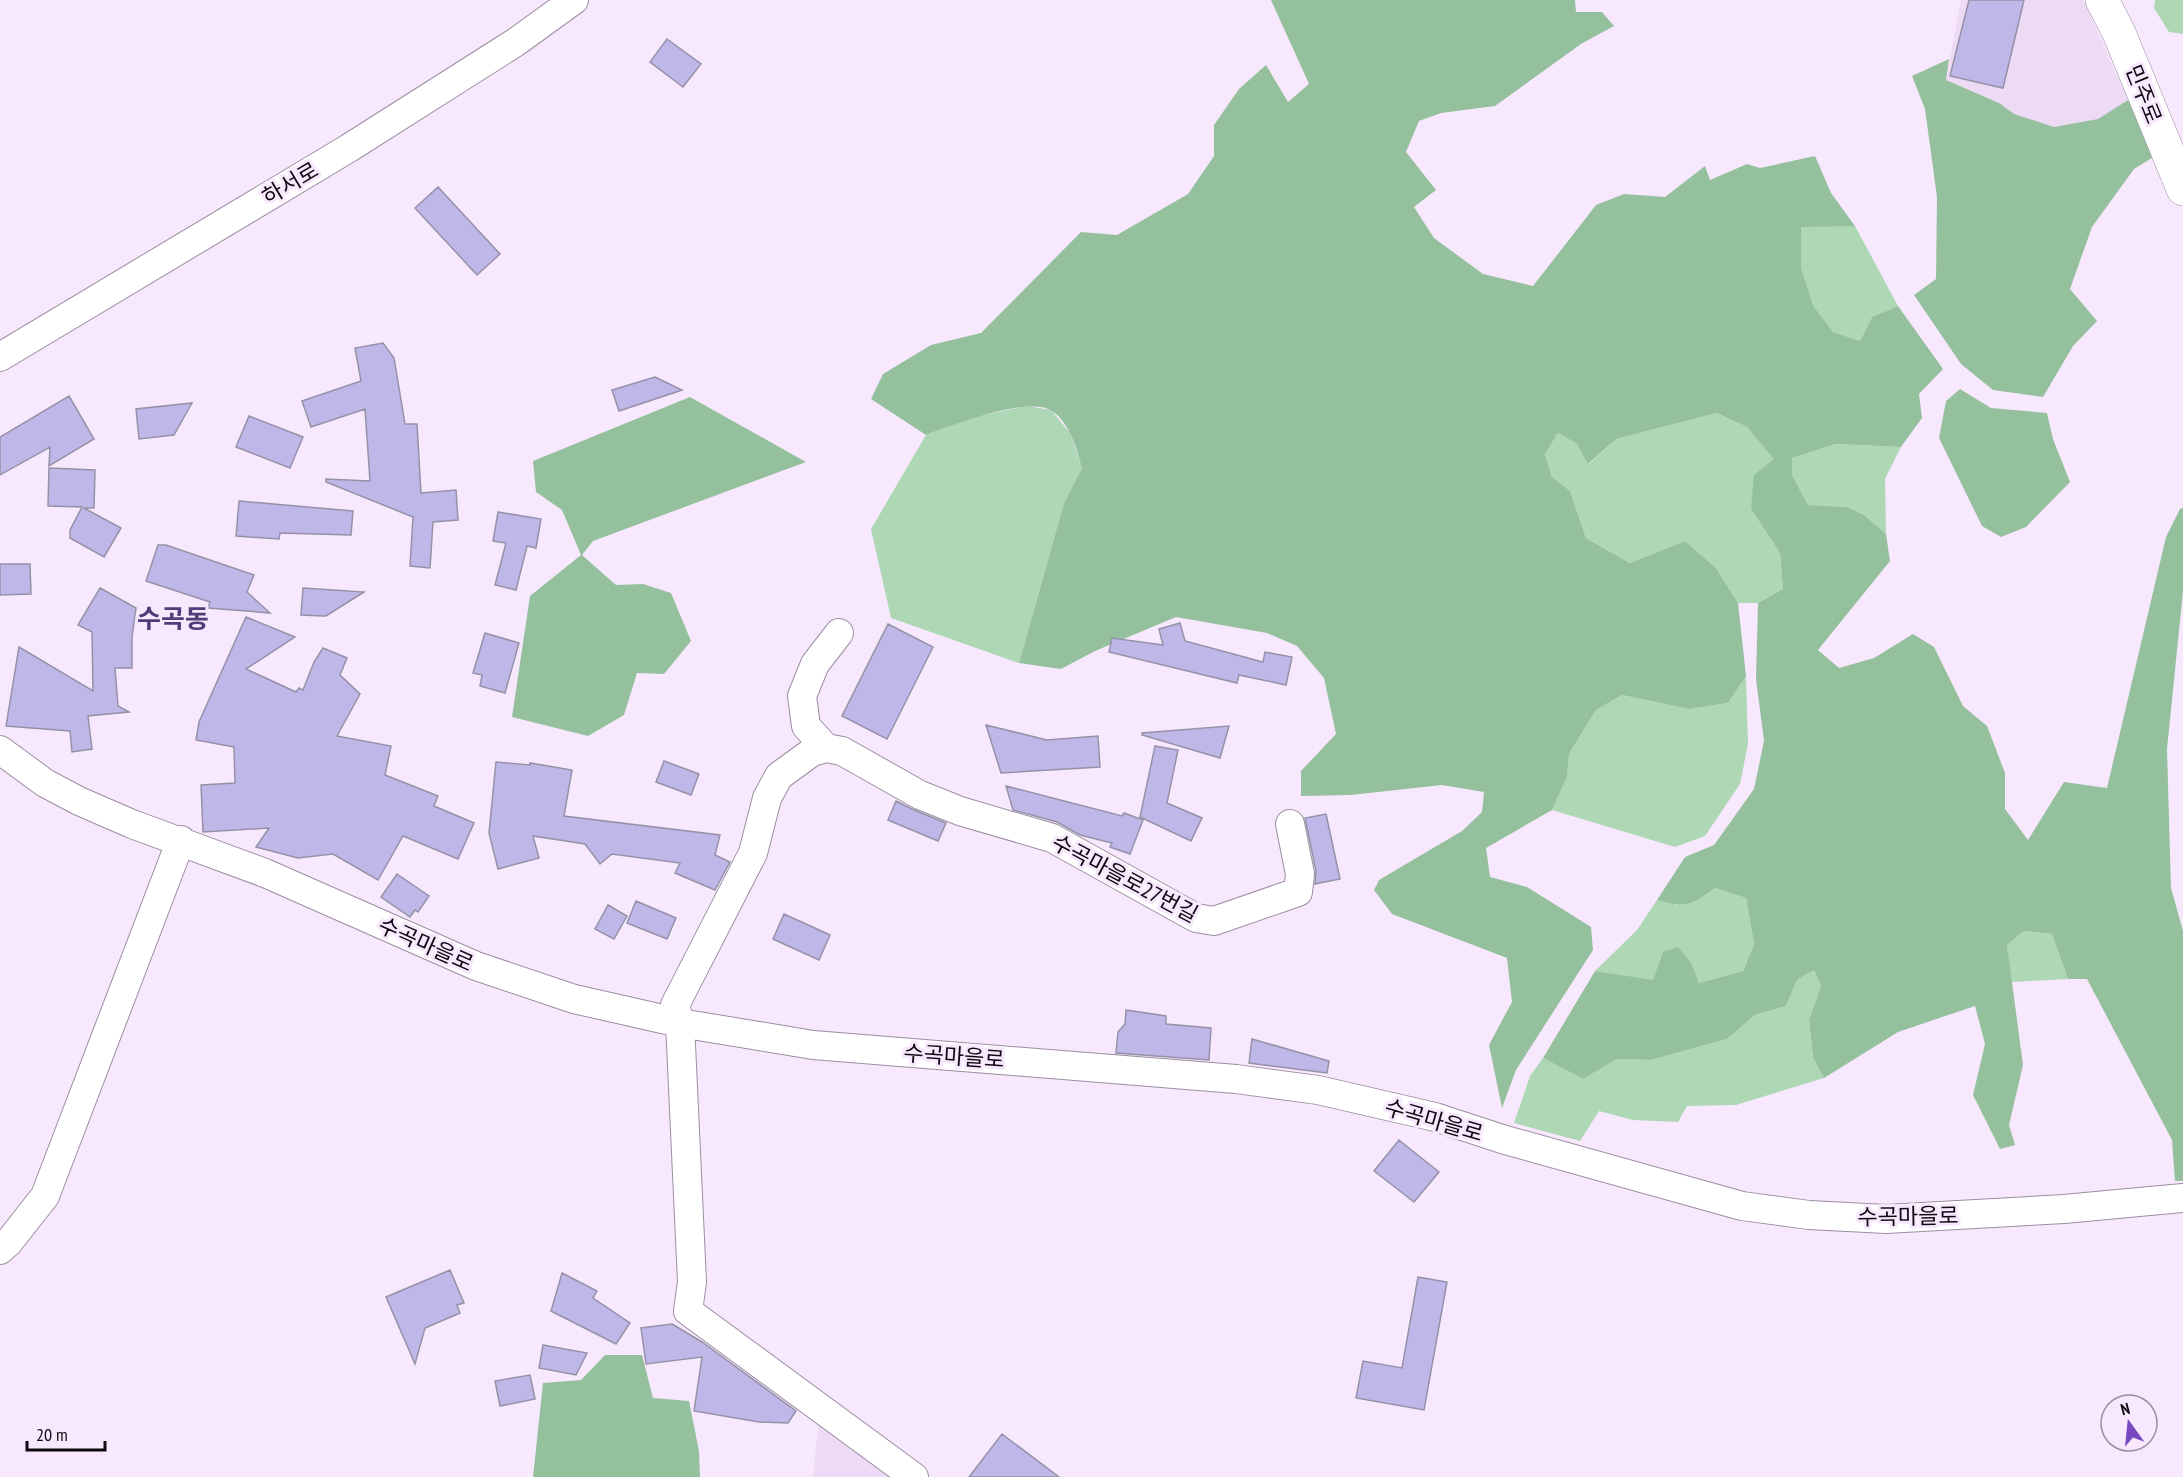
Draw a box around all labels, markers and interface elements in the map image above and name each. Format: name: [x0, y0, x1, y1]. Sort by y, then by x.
street label: 민주로: [2120, 61, 2168, 127]
street label: 하서로: [257, 155, 323, 211]
district label: 수곡동: [137, 602, 209, 635]
street label: 수곡마을로27번길: [1047, 828, 1203, 928]
street label: 수곡마을로: [374, 911, 478, 977]
street label: 수곡마을로: [903, 1039, 1005, 1073]
street label: 수곡마을로: [1381, 1093, 1487, 1147]
street label: 수곡마을로: [1857, 1201, 1959, 1231]
north arrow: [2099, 1393, 2159, 1453]
text: N: [2118, 1398, 2132, 1419]
scale bar: [27, 1414, 105, 1452]
text: 20 m: [36, 1423, 68, 1446]

